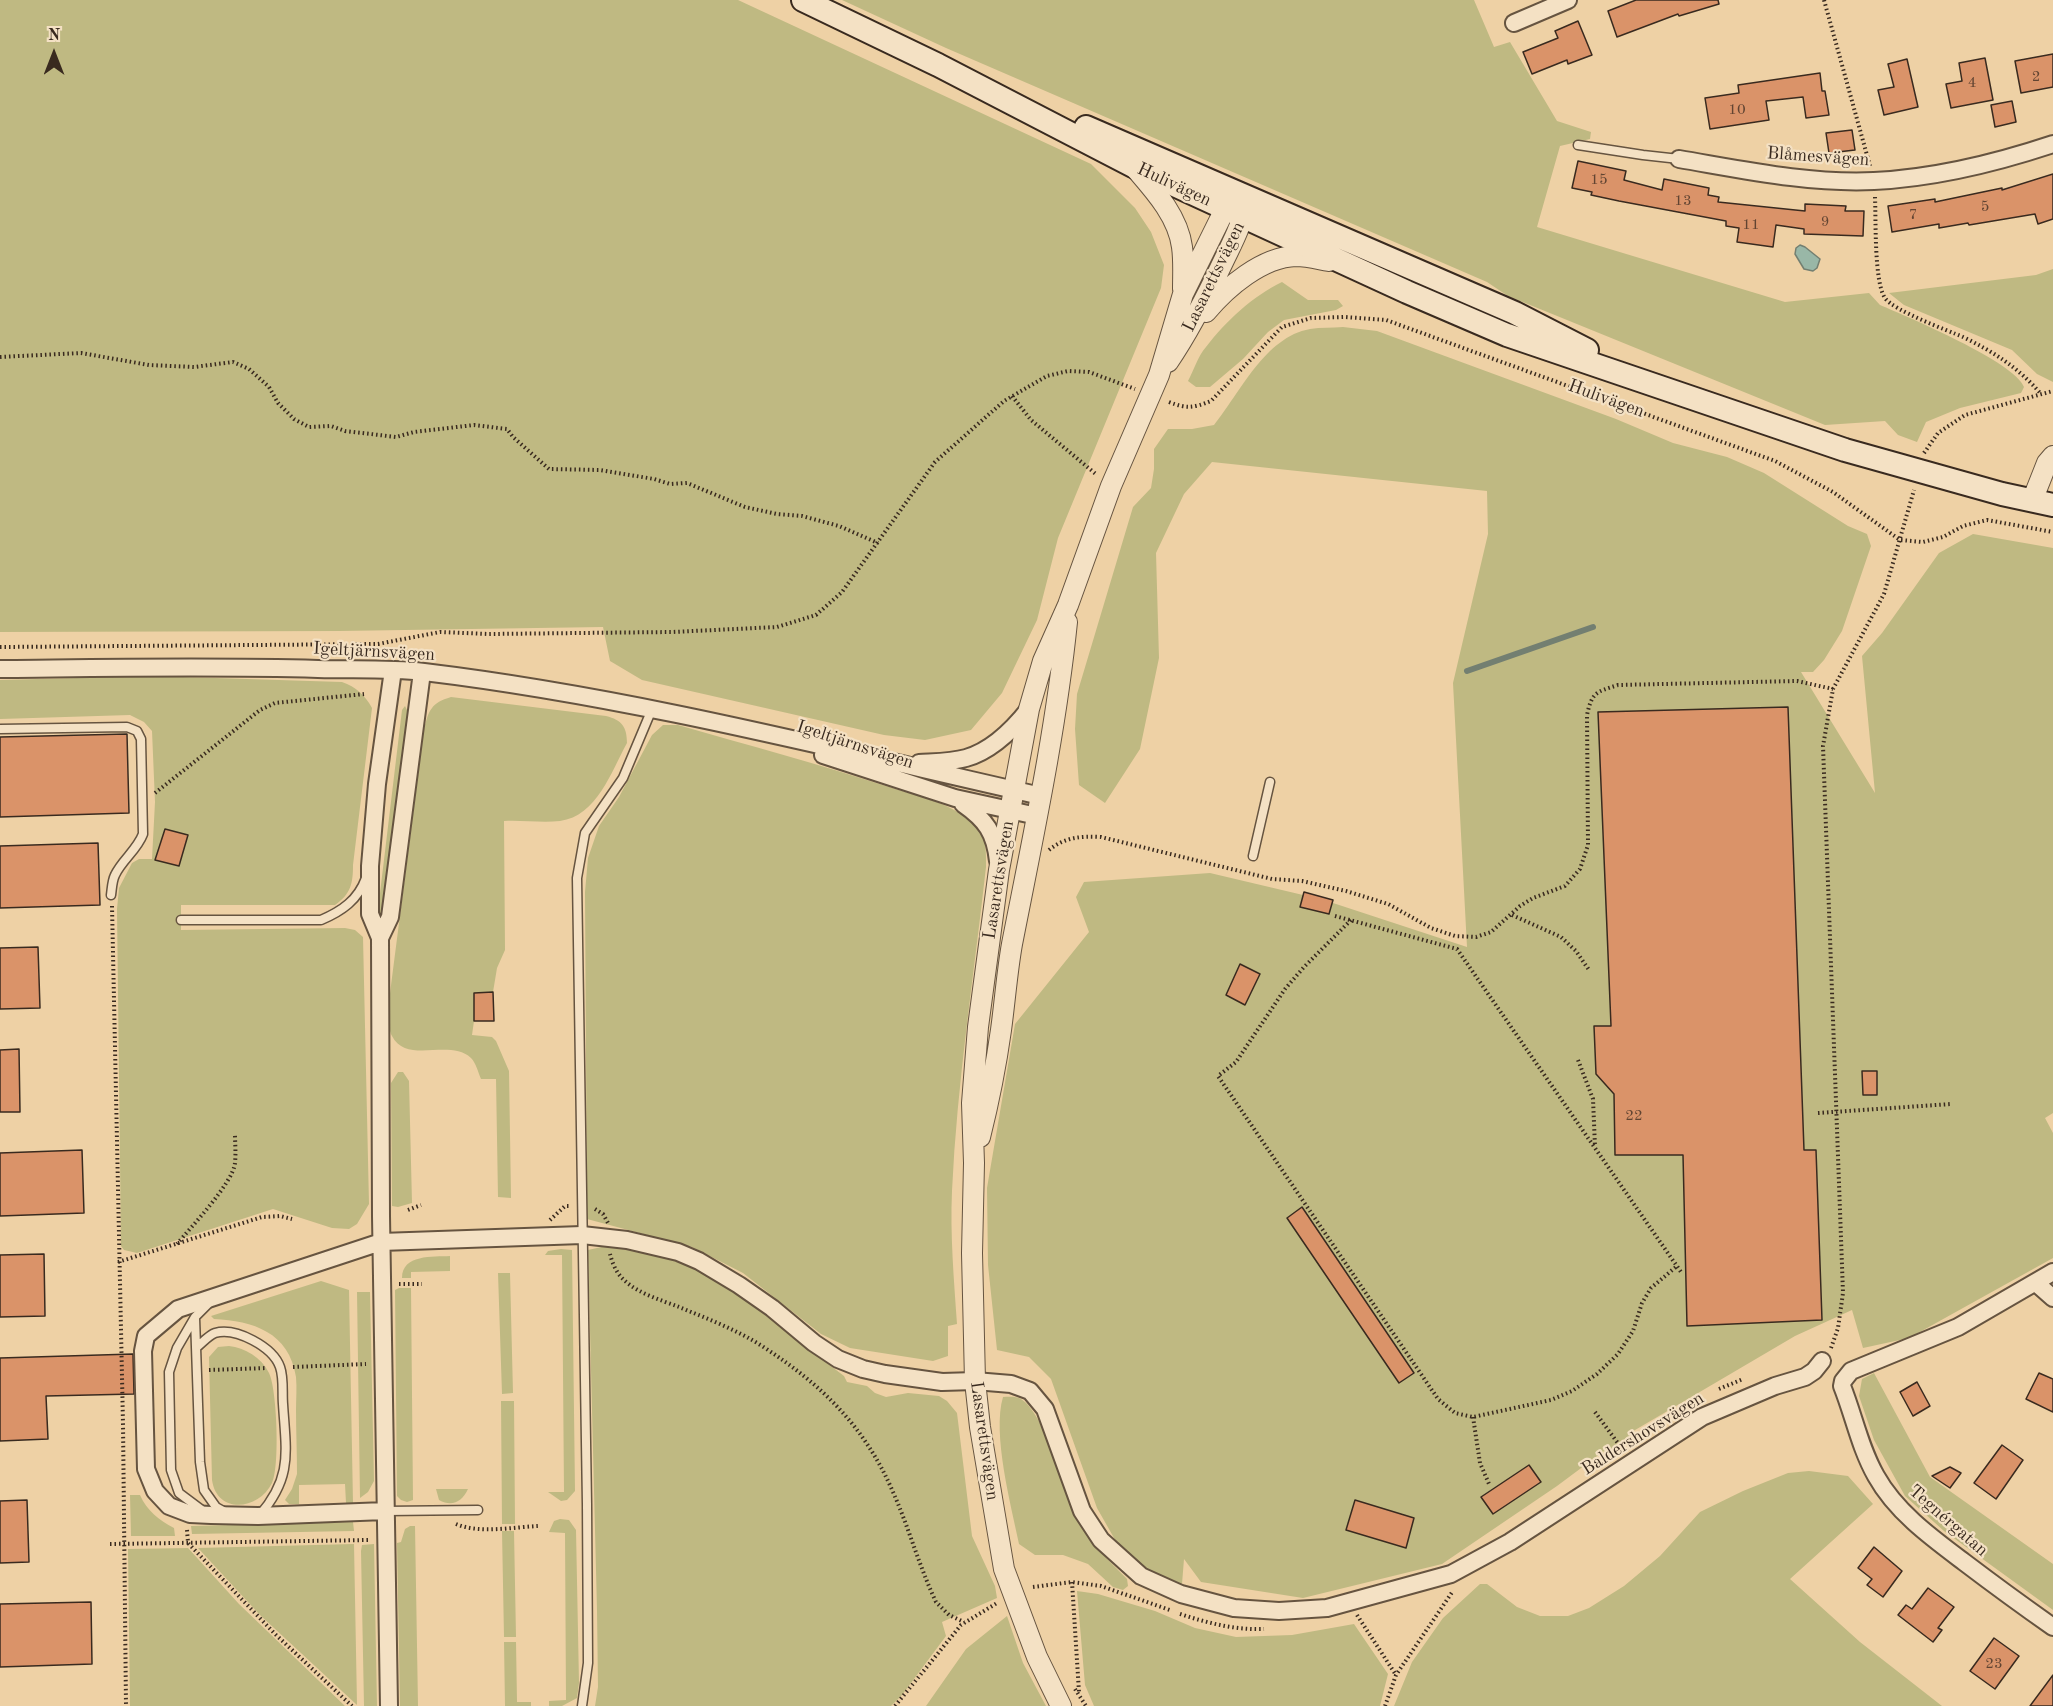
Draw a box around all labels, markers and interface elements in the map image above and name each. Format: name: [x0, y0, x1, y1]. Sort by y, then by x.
north arrow: [24, 24, 84, 84]
text: N: [48, 28, 60, 44]
house number: 2: [2032, 68, 2040, 86]
house number: 4: [1968, 74, 1976, 92]
house number: 10: [1728, 101, 1746, 119]
street label: Blåmesvägen: [1766, 143, 1870, 171]
street label: Hulivägen: [1133, 158, 1215, 212]
house number: 15: [1590, 171, 1608, 189]
house number: 13: [1674, 192, 1692, 210]
house number: 5: [1981, 198, 1989, 216]
house number: 7: [1909, 206, 1917, 224]
house number: 9: [1821, 213, 1829, 231]
house number: 11: [1742, 216, 1760, 234]
street label: Lasarettsvägen: [1178, 218, 1250, 336]
street label: Hulivägen: [1565, 375, 1647, 423]
street label: Igeltjärnsvägen: [313, 638, 435, 666]
street label: Igeltjärnsvägen: [794, 716, 916, 774]
street label: Lasarettsvägen: [979, 819, 1019, 941]
house number: 22: [1625, 1107, 1643, 1125]
street label: Lasarettsvägen: [965, 1380, 1003, 1502]
street label: Baldershovsvägen: [1578, 1388, 1708, 1480]
street label: Tegnérgatan: [1904, 1481, 1992, 1561]
house number: 23: [1985, 1655, 2003, 1673]

